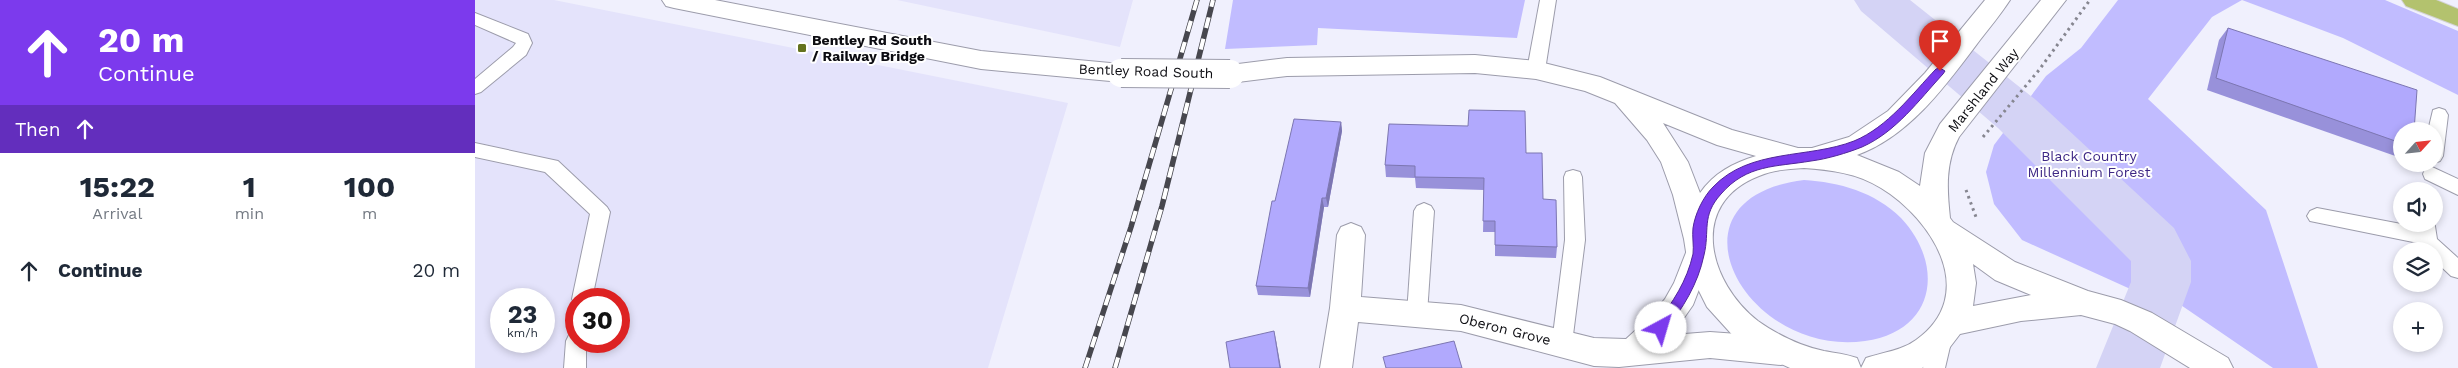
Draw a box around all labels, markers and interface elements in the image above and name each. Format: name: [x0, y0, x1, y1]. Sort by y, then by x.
text: 20 m: [98, 19, 184, 61]
icon: ahead: [15, 20, 80, 85]
pin: [1919, 20, 1961, 71]
icon: arrive: [1926, 27, 1954, 55]
place label: Bentley Rd South / Railway Bridge: [812, 32, 932, 64]
marker: Bentley Rd South / Railway Bridge: [796, 42, 808, 54]
street label: Marshland Way: [1944, 44, 2022, 135]
text: Continue: [98, 61, 195, 86]
street label: Bentley Road South: [1078, 61, 1214, 81]
icon: ahead: [71, 115, 99, 143]
text: Then: [15, 118, 61, 141]
north arrow: [2393, 122, 2443, 172]
map controls: [2393, 122, 2443, 352]
park label: Black Country Millennium Forest: [2027, 148, 2151, 180]
text: 15:22: [80, 169, 155, 204]
text: 1: [243, 169, 256, 204]
text: 100: [344, 169, 395, 204]
button: sound: [2393, 182, 2443, 232]
text: Arrival: [92, 204, 142, 223]
text: min: [235, 204, 264, 223]
text: m: [362, 204, 377, 223]
button: layers: [2393, 242, 2443, 292]
icon: ahead: [15, 257, 43, 285]
text: Continue: [58, 259, 142, 282]
text: 20 m: [413, 259, 460, 282]
speed limit sign: 30: [565, 288, 630, 353]
text: 23: [508, 300, 537, 329]
position arrow: [1634, 301, 1686, 353]
button: +: [2393, 302, 2443, 352]
street label: Oberon Grove: [1457, 310, 1553, 348]
text: km/h: [507, 326, 538, 340]

